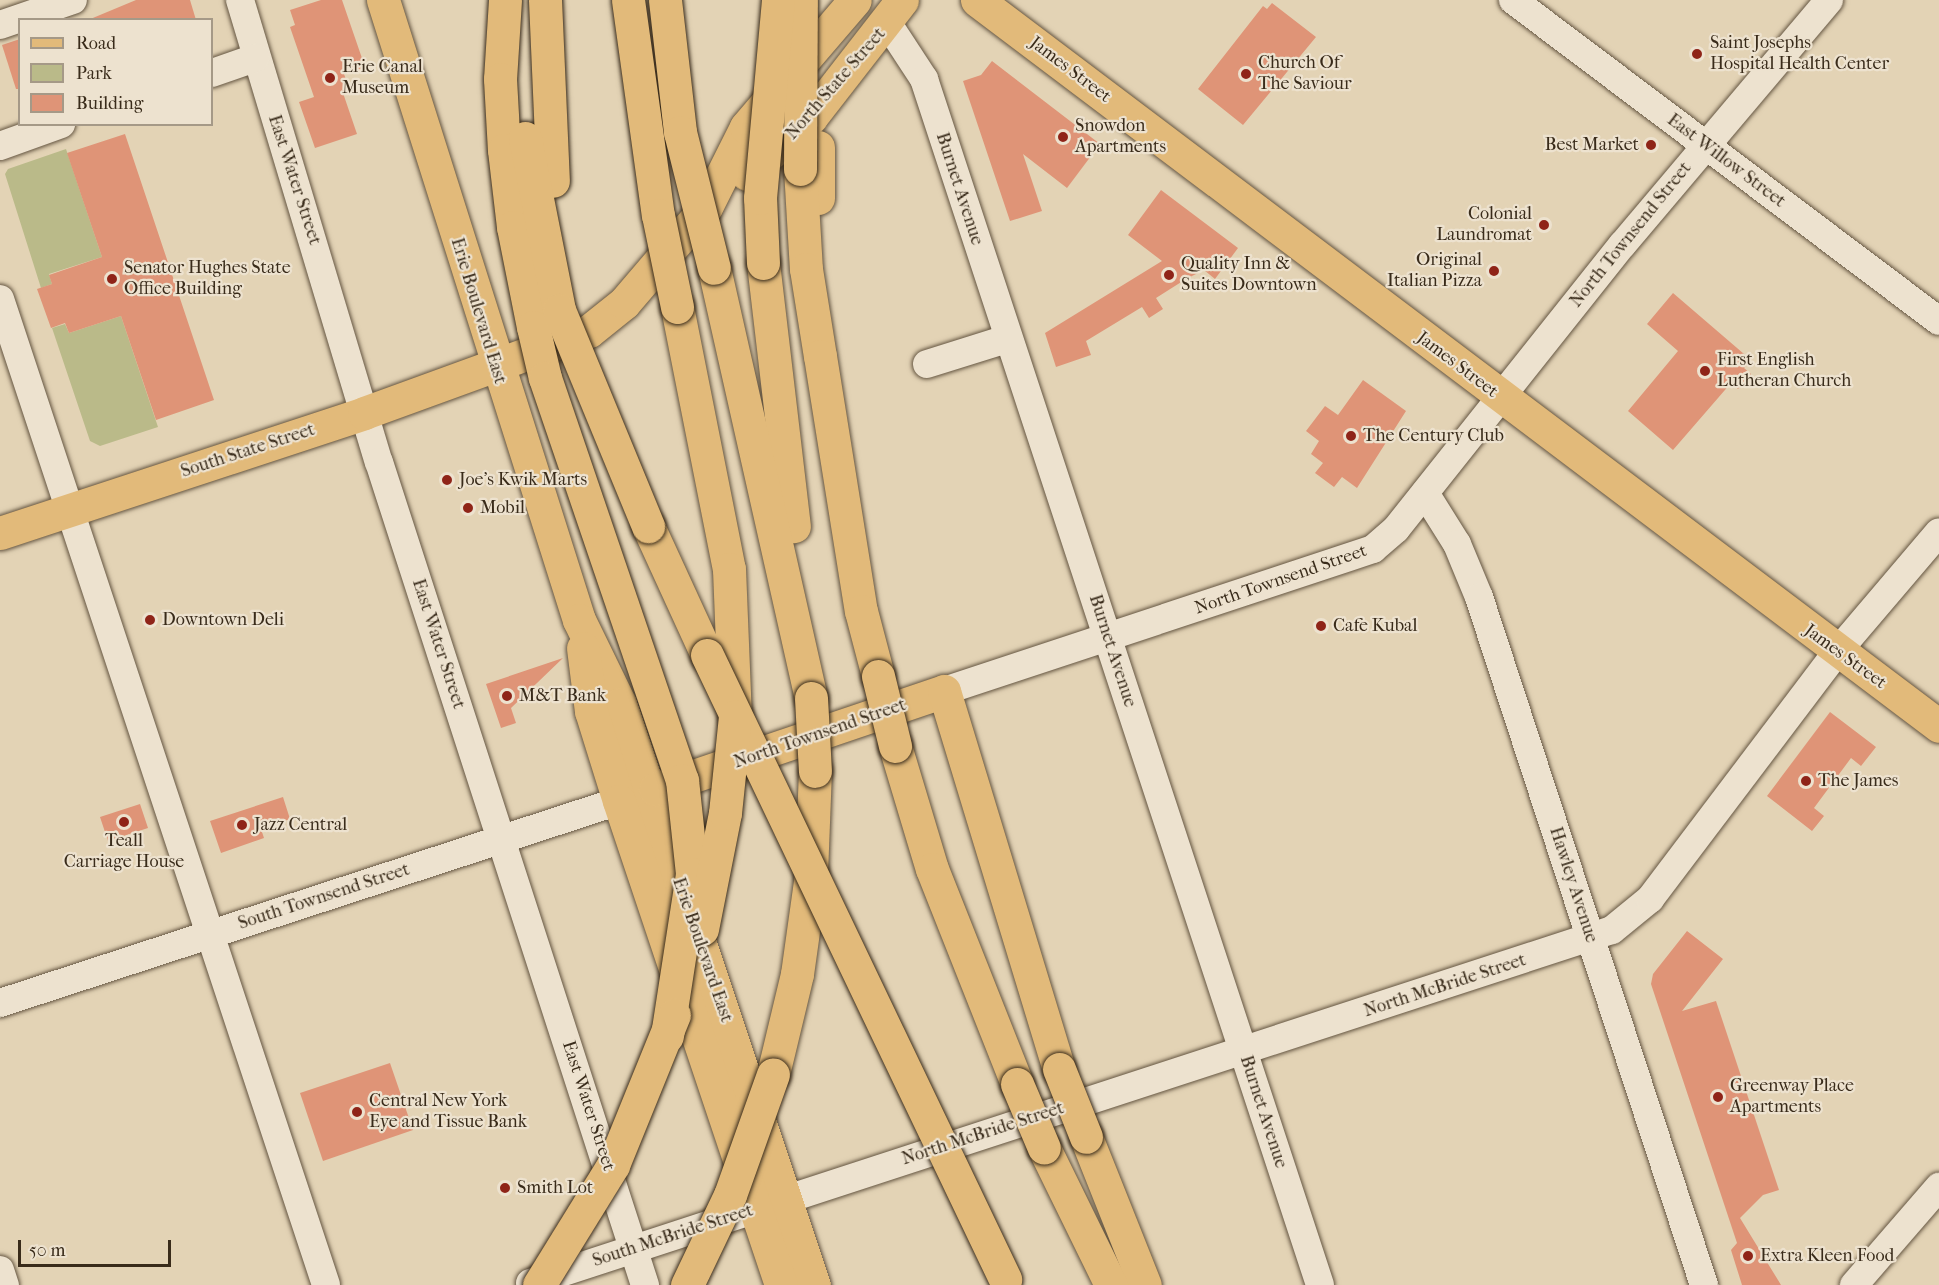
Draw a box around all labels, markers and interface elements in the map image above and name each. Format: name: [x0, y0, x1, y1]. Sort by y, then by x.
legend: [18, 18, 213, 126]
street label: North State Street: [782, 24, 890, 144]
street label: James Street: [1025, 32, 1115, 108]
text: Road: [76, 33, 116, 54]
place label: Saint Josephs Hospital Health Center: [1710, 33, 1889, 76]
marker: Saint Josephs Hospital Health Center: [1688, 45, 1706, 63]
place label: Church Of The Saviour: [1258, 53, 1352, 96]
place label: Erie Canal Museum: [342, 57, 423, 100]
text: Park: [76, 63, 112, 84]
marker: Church Of The Saviour: [1239, 67, 1253, 81]
marker: Erie Canal Museum: [323, 71, 337, 85]
text: Building: [76, 93, 143, 114]
street label: East Willow Street: [1663, 110, 1789, 212]
street label: East Water Street: [263, 112, 325, 248]
place label: Snowdon Apartments: [1075, 116, 1166, 158]
street label: Burnet Avenue: [931, 130, 987, 248]
marker: Snowdon Apartments: [1056, 130, 1070, 144]
place label: Best Market: [1545, 134, 1639, 156]
marker: Best Market: [1644, 138, 1658, 152]
street label: North Townsend Street: [1566, 158, 1696, 312]
place label: Colonial Laundromat: [1436, 204, 1532, 246]
marker: Colonial Laundromat: [1537, 218, 1551, 232]
street label: Erie Boulevard East: [446, 235, 510, 387]
place label: Original Italian Pizza: [1387, 250, 1482, 292]
place label: Quality Inn & Suites Downtown: [1181, 254, 1317, 296]
place label: Senator Hughes State Office Building: [124, 258, 291, 300]
marker: Original Italian Pizza: [1487, 264, 1501, 278]
marker: Quality Inn & Suites Downtown: [1162, 268, 1176, 282]
marker: Senator Hughes State Office Building: [105, 272, 119, 286]
street label: James Street: [1412, 327, 1502, 403]
place label: First English Lutheran Church: [1717, 350, 1851, 392]
marker: First English Lutheran Church: [1698, 364, 1712, 378]
street label: South State Street: [178, 419, 318, 483]
place label: The Century Club: [1363, 425, 1504, 447]
marker: The Century Club: [1344, 429, 1358, 443]
place label: Joe's Kwik Marts: [459, 469, 587, 491]
marker: Joe's Kwik Marts: [440, 473, 454, 487]
place label: Mobil: [480, 497, 525, 519]
marker: Mobil: [461, 501, 475, 515]
street label: North Townsend Street: [1192, 540, 1370, 620]
street label: East Water Street: [407, 576, 469, 712]
street label: Burnet Avenue: [1084, 592, 1140, 710]
place label: Downtown Deli: [162, 609, 284, 631]
marker: Downtown Deli: [143, 613, 157, 627]
place label: Cafe Kubal: [1333, 615, 1417, 637]
marker: Cafe Kubal: [1314, 619, 1328, 633]
street label: James Street: [1800, 620, 1890, 694]
place label: M&T Bank: [519, 685, 606, 707]
marker: M&T Bank: [500, 689, 514, 703]
street label: North Townsend Street: [731, 694, 909, 774]
place label: The James: [1818, 770, 1898, 792]
marker: The James: [1799, 774, 1813, 788]
place label: Jazz Central: [254, 814, 347, 836]
marker: Teall Carriage House: [117, 815, 131, 829]
marker: Jazz Central: [235, 818, 249, 832]
street label: Hawley Avenue: [1544, 824, 1602, 946]
place label: Teall Carriage House: [64, 831, 184, 874]
street label: South Townsend Street: [236, 859, 412, 935]
street label: Erie Boulevard East: [667, 875, 737, 1025]
street label: North McBride Street: [1361, 950, 1529, 1022]
street label: East Water Street: [557, 1038, 619, 1174]
street label: Burnet Avenue: [1235, 1053, 1291, 1171]
place label: Greenway Place Apartments: [1730, 1076, 1854, 1118]
marker: Greenway Place Apartments: [1711, 1090, 1725, 1104]
place label: Central New York Eye and Tissue Bank: [369, 1091, 527, 1134]
street label: North McBride Street: [899, 1098, 1067, 1170]
marker: Central New York Eye and Tissue Bank: [350, 1105, 364, 1119]
place label: Smith Lot: [517, 1177, 593, 1199]
marker: Smith Lot: [498, 1181, 512, 1195]
street label: South McBride Street: [590, 1200, 756, 1272]
scale bar: [21, 1228, 174, 1266]
text: 50 m: [29, 1240, 65, 1261]
place label: Extra Kleen Food: [1760, 1245, 1894, 1267]
marker: Extra Kleen Food: [1741, 1249, 1755, 1263]

